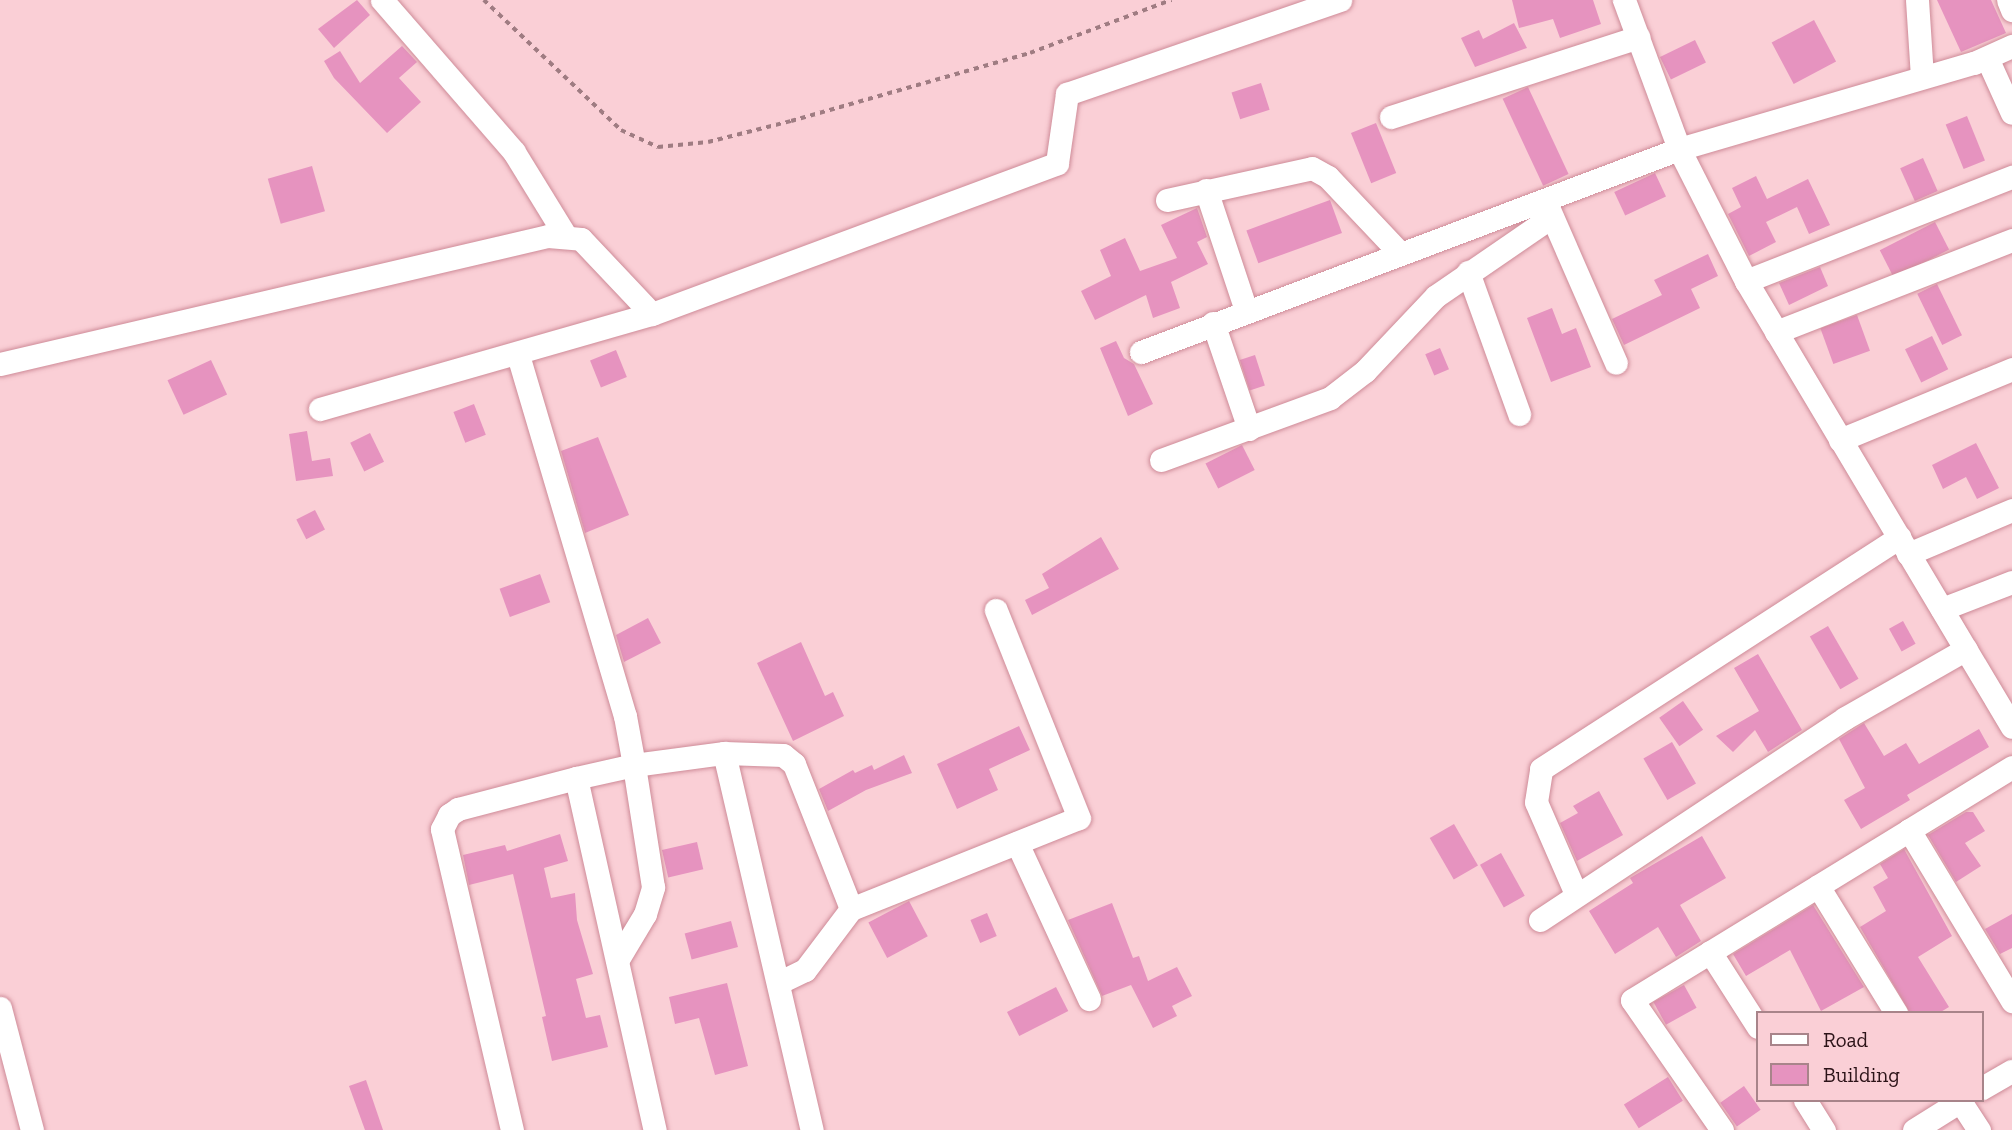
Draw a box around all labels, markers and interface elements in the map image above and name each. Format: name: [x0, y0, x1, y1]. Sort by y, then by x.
legend: [1756, 1011, 1984, 1102]
text: Road: [1823, 1027, 1868, 1052]
text: Building: [1823, 1062, 1900, 1087]

